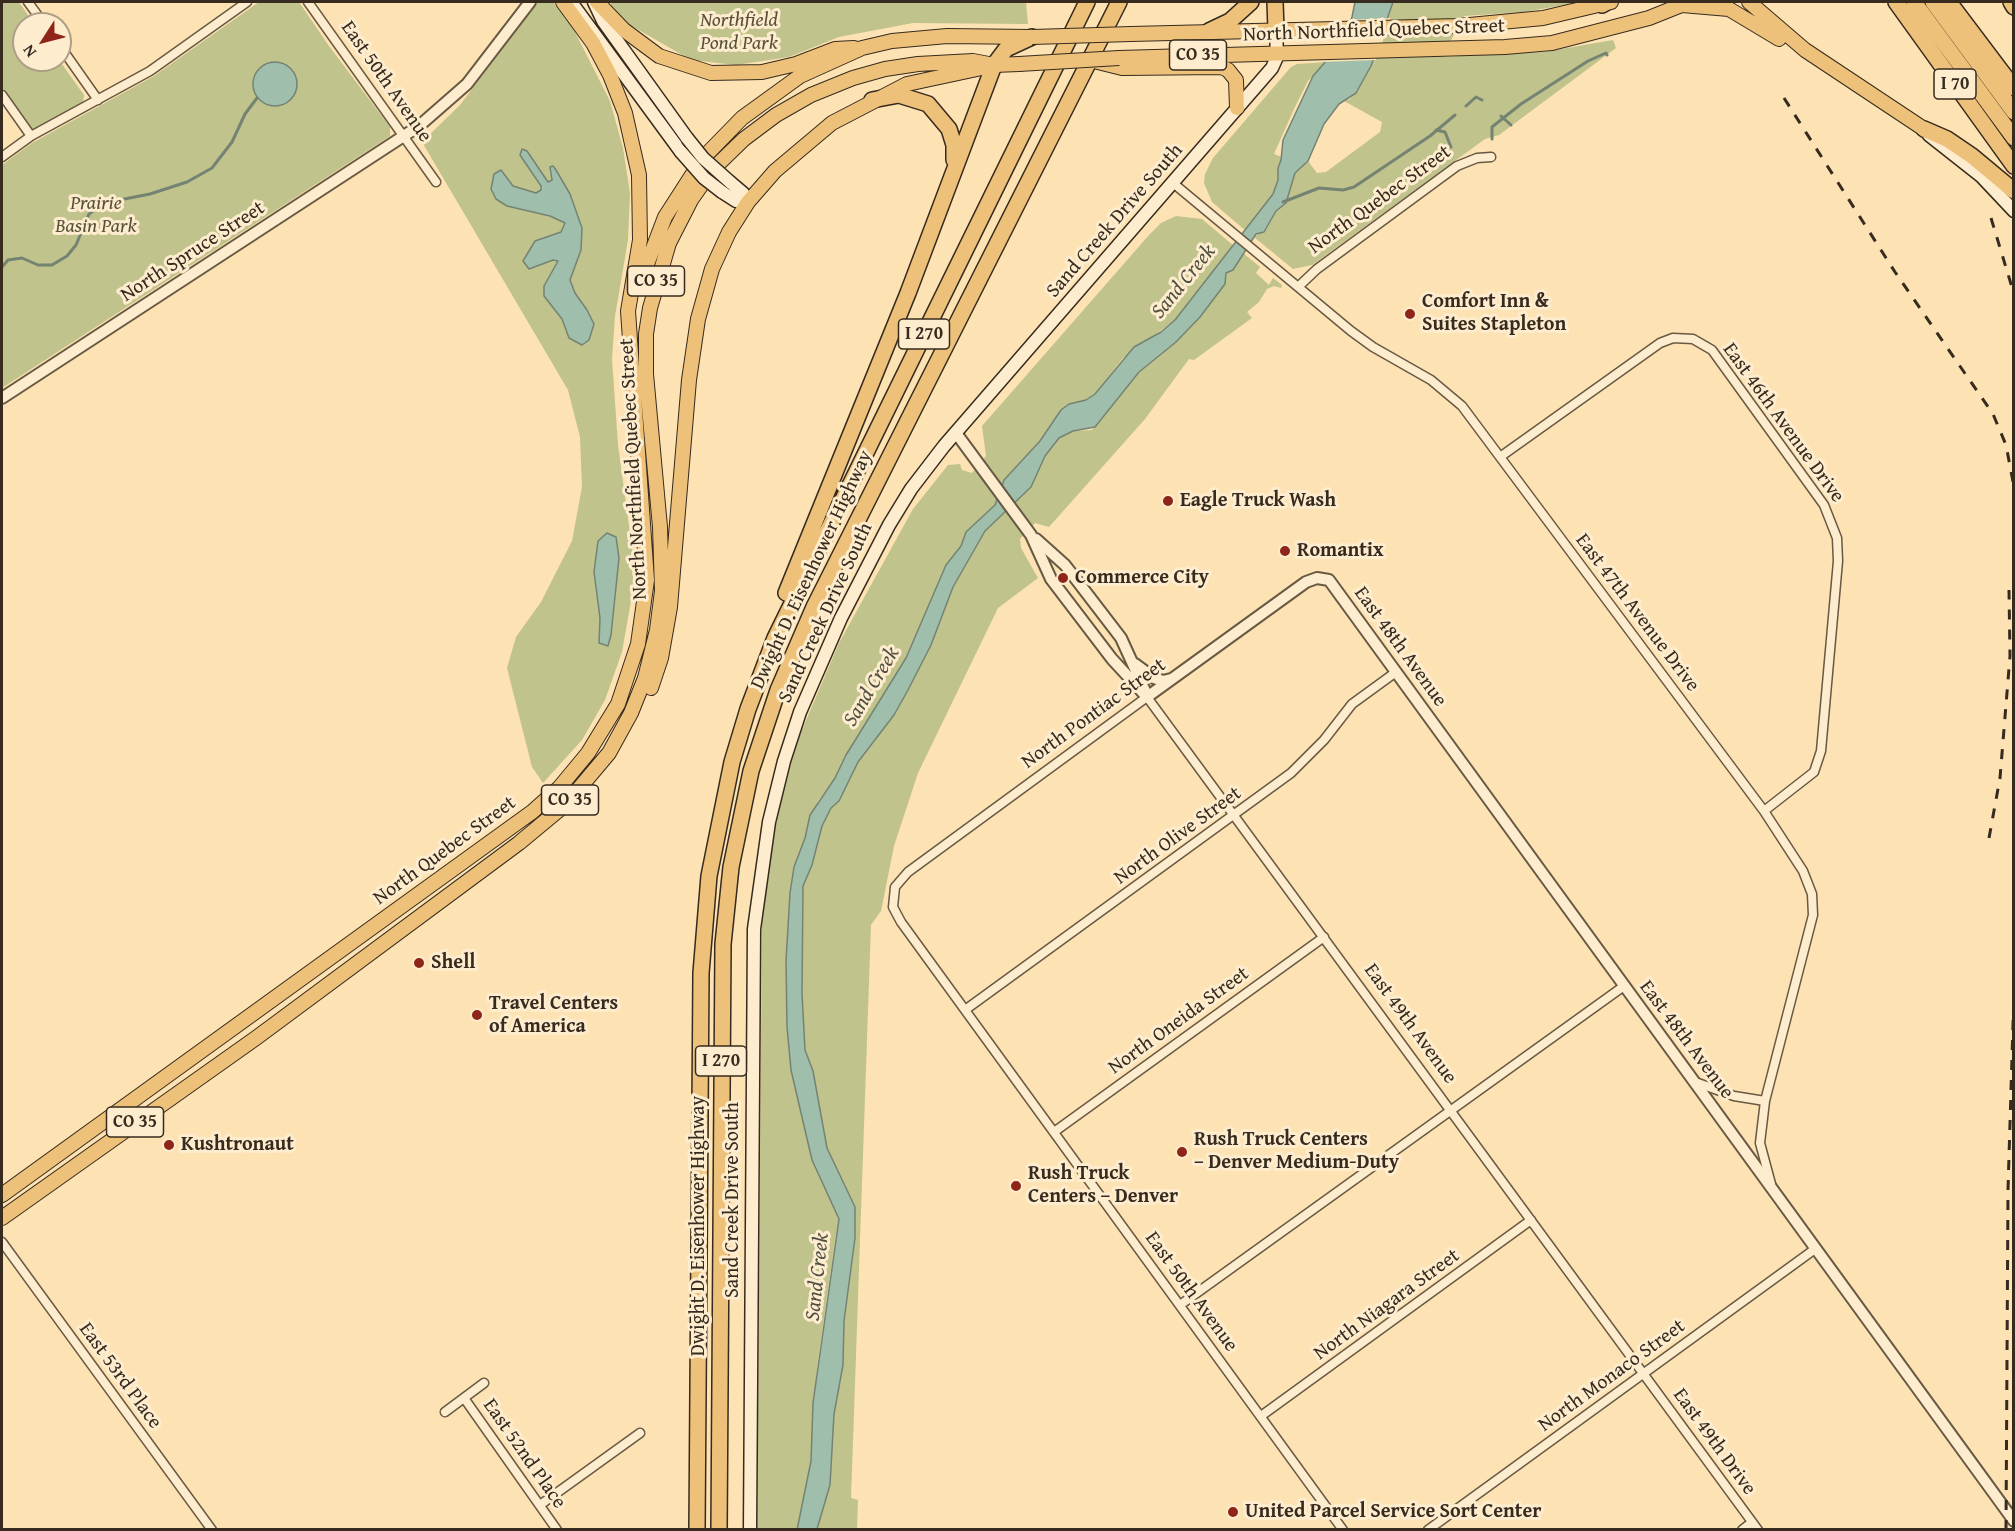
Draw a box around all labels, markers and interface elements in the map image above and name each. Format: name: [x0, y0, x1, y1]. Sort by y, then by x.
park label: Northfield Pond Park: [700, 9, 778, 56]
north arrow: [12, 12, 72, 72]
street label: North Northfield Quebec Street: [1243, 14, 1505, 48]
street label: East 50th Avenue: [335, 17, 437, 147]
text: N: [16, 40, 42, 63]
road number: CO 35: [1170, 40, 1226, 70]
road number: I 70: [1934, 69, 1976, 99]
street label: Sand Creek Drive South: [1042, 139, 1188, 303]
street label: North Quebec Street: [1304, 140, 1456, 260]
park label: Prairie Basin Park: [55, 192, 137, 239]
street label: North Spruce Street: [116, 196, 270, 308]
water label: Sand Creek: [1146, 240, 1222, 324]
road number: CO 35: [628, 266, 684, 296]
place label: Comfort Inn & Suites Stapleton: [1422, 290, 1566, 337]
marker: Comfort Inn & Suites Stapleton: [1403, 307, 1417, 321]
road number: I 270: [898, 319, 950, 349]
street label: North Northfield Quebec Street: [615, 338, 653, 600]
street label: East 46th Avenue Drive: [1717, 338, 1849, 508]
street label: Dwight D. Eisenhower Highway: [746, 447, 878, 693]
place label: Eagle Truck Wash: [1180, 489, 1336, 513]
marker: Eagle Truck Wash: [1161, 494, 1175, 508]
street label: Sand Creek Drive South: [774, 519, 878, 707]
street label: East 47th Avenue Drive: [1570, 529, 1704, 697]
place label: Romantix: [1297, 539, 1384, 563]
marker: Romantix: [1278, 544, 1292, 558]
place label: Commerce City: [1075, 566, 1209, 590]
marker: Commerce City: [1056, 571, 1070, 585]
street label: East 48th Avenue: [1348, 582, 1452, 712]
water label: Sand Creek: [838, 643, 906, 731]
street label: North Pontiac Street: [1017, 654, 1171, 774]
street label: North Olive Street: [1110, 782, 1246, 890]
road number: CO 35: [542, 785, 598, 815]
street label: North Quebec Street: [369, 791, 521, 911]
place label: Shell: [431, 951, 476, 975]
marker: Shell: [412, 956, 426, 970]
street label: East 49th Avenue: [1358, 959, 1462, 1089]
street label: North Oneida Street: [1104, 962, 1254, 1080]
street label: East 48th Avenue: [1634, 976, 1738, 1104]
place label: Travel Centers of America: [489, 992, 618, 1039]
marker: Travel Centers of America: [470, 1008, 484, 1022]
road number: I 270: [696, 1046, 746, 1076]
street label: Dwight D. Eisenhower Highway: [687, 1096, 711, 1356]
street label: Sand Creek Drive South: [721, 1102, 745, 1298]
road number: CO 35: [106, 1107, 164, 1137]
place label: Rush Truck Centers – Denver Medium-Duty: [1194, 1128, 1399, 1175]
place label: Kushtronaut: [181, 1133, 294, 1157]
marker: Kushtronaut: [162, 1138, 176, 1152]
marker: Rush Truck Centers – Denver Medium-Duty: [1175, 1145, 1189, 1159]
place label: Rush Truck Centers – Denver: [1028, 1162, 1178, 1209]
marker: Rush Truck Centers – Denver: [1009, 1179, 1023, 1193]
street label: East 50th Avenue: [1139, 1227, 1243, 1357]
water label: Sand Creek: [801, 1232, 835, 1322]
street label: North Niagara Street: [1309, 1244, 1465, 1366]
street label: North Monaco Street: [1534, 1315, 1690, 1437]
street label: East 53rd Place: [73, 1318, 167, 1434]
street label: East 49th Drive: [1667, 1384, 1761, 1500]
street label: East 52nd Place: [477, 1394, 571, 1514]
place label: United Parcel Service Sort Center: [1245, 1500, 1541, 1524]
marker: United Parcel Service Sort Center: [1226, 1505, 1240, 1519]

